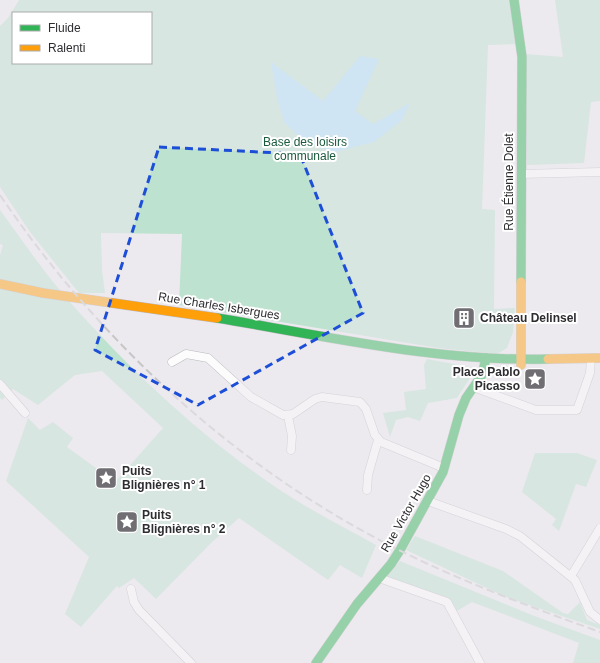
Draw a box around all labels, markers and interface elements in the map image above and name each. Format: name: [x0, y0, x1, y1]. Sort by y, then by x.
legend: [12, 12, 152, 64]
text: Fluide: [48, 21, 81, 35]
text: Ralenti: [48, 41, 85, 55]
street label: Rue Étienne Dolet: [501, 133, 516, 231]
park label: Base des loisirs communale: [263, 135, 347, 163]
street label: Rue Charles Isbergues: [157, 289, 281, 323]
building icon: Château Delinsel: [451, 305, 477, 331]
place label: Château Delinsel: [480, 311, 577, 325]
place label: Place Pablo Picasso: [453, 365, 520, 393]
place icon: Place Pablo Picasso: [522, 366, 548, 392]
place label: Puits Blignières n° 1: [122, 464, 206, 492]
place icon: Puits Blignières n° 1: [93, 465, 119, 491]
street label: Rue Victor Hugo: [378, 471, 434, 555]
place label: Puits Blignières n° 2: [142, 508, 226, 536]
place icon: Puits Blignières n° 2: [114, 509, 140, 535]

